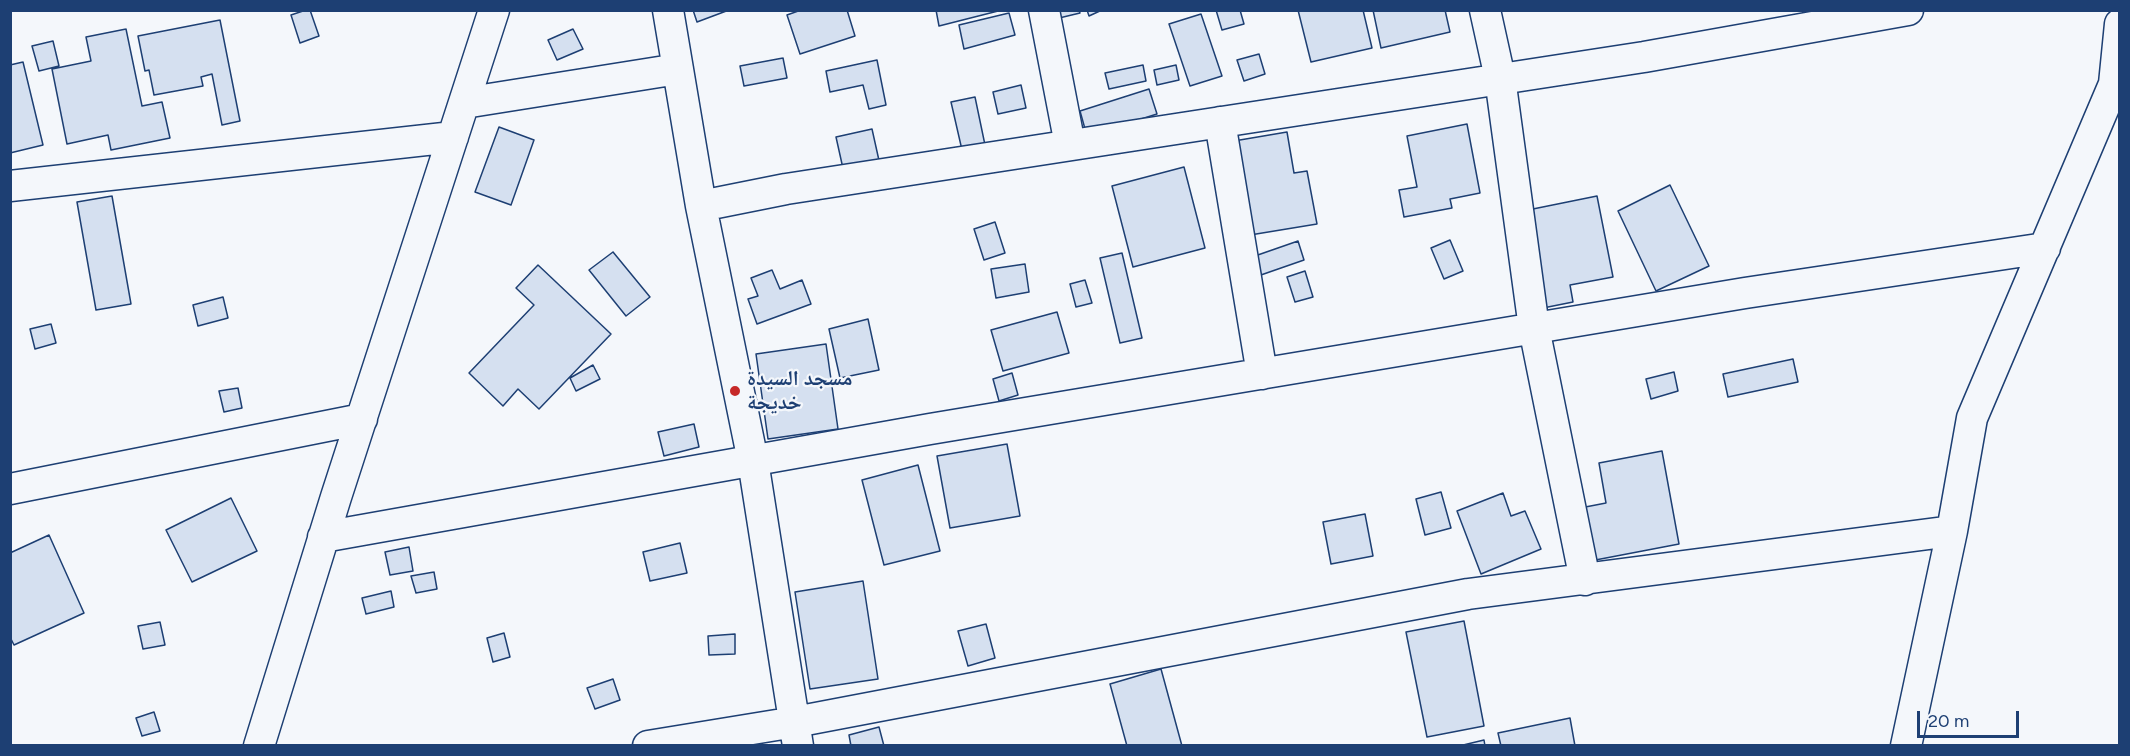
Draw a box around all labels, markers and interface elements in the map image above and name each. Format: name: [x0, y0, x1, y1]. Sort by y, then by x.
place label: مسجد السيدة خديجة: [747, 366, 852, 416]
marker: مسجد السيدة خديجة: [728, 384, 742, 398]
scale bar: [1920, 699, 2022, 737]
text: 20 m: [1928, 710, 1969, 732]

